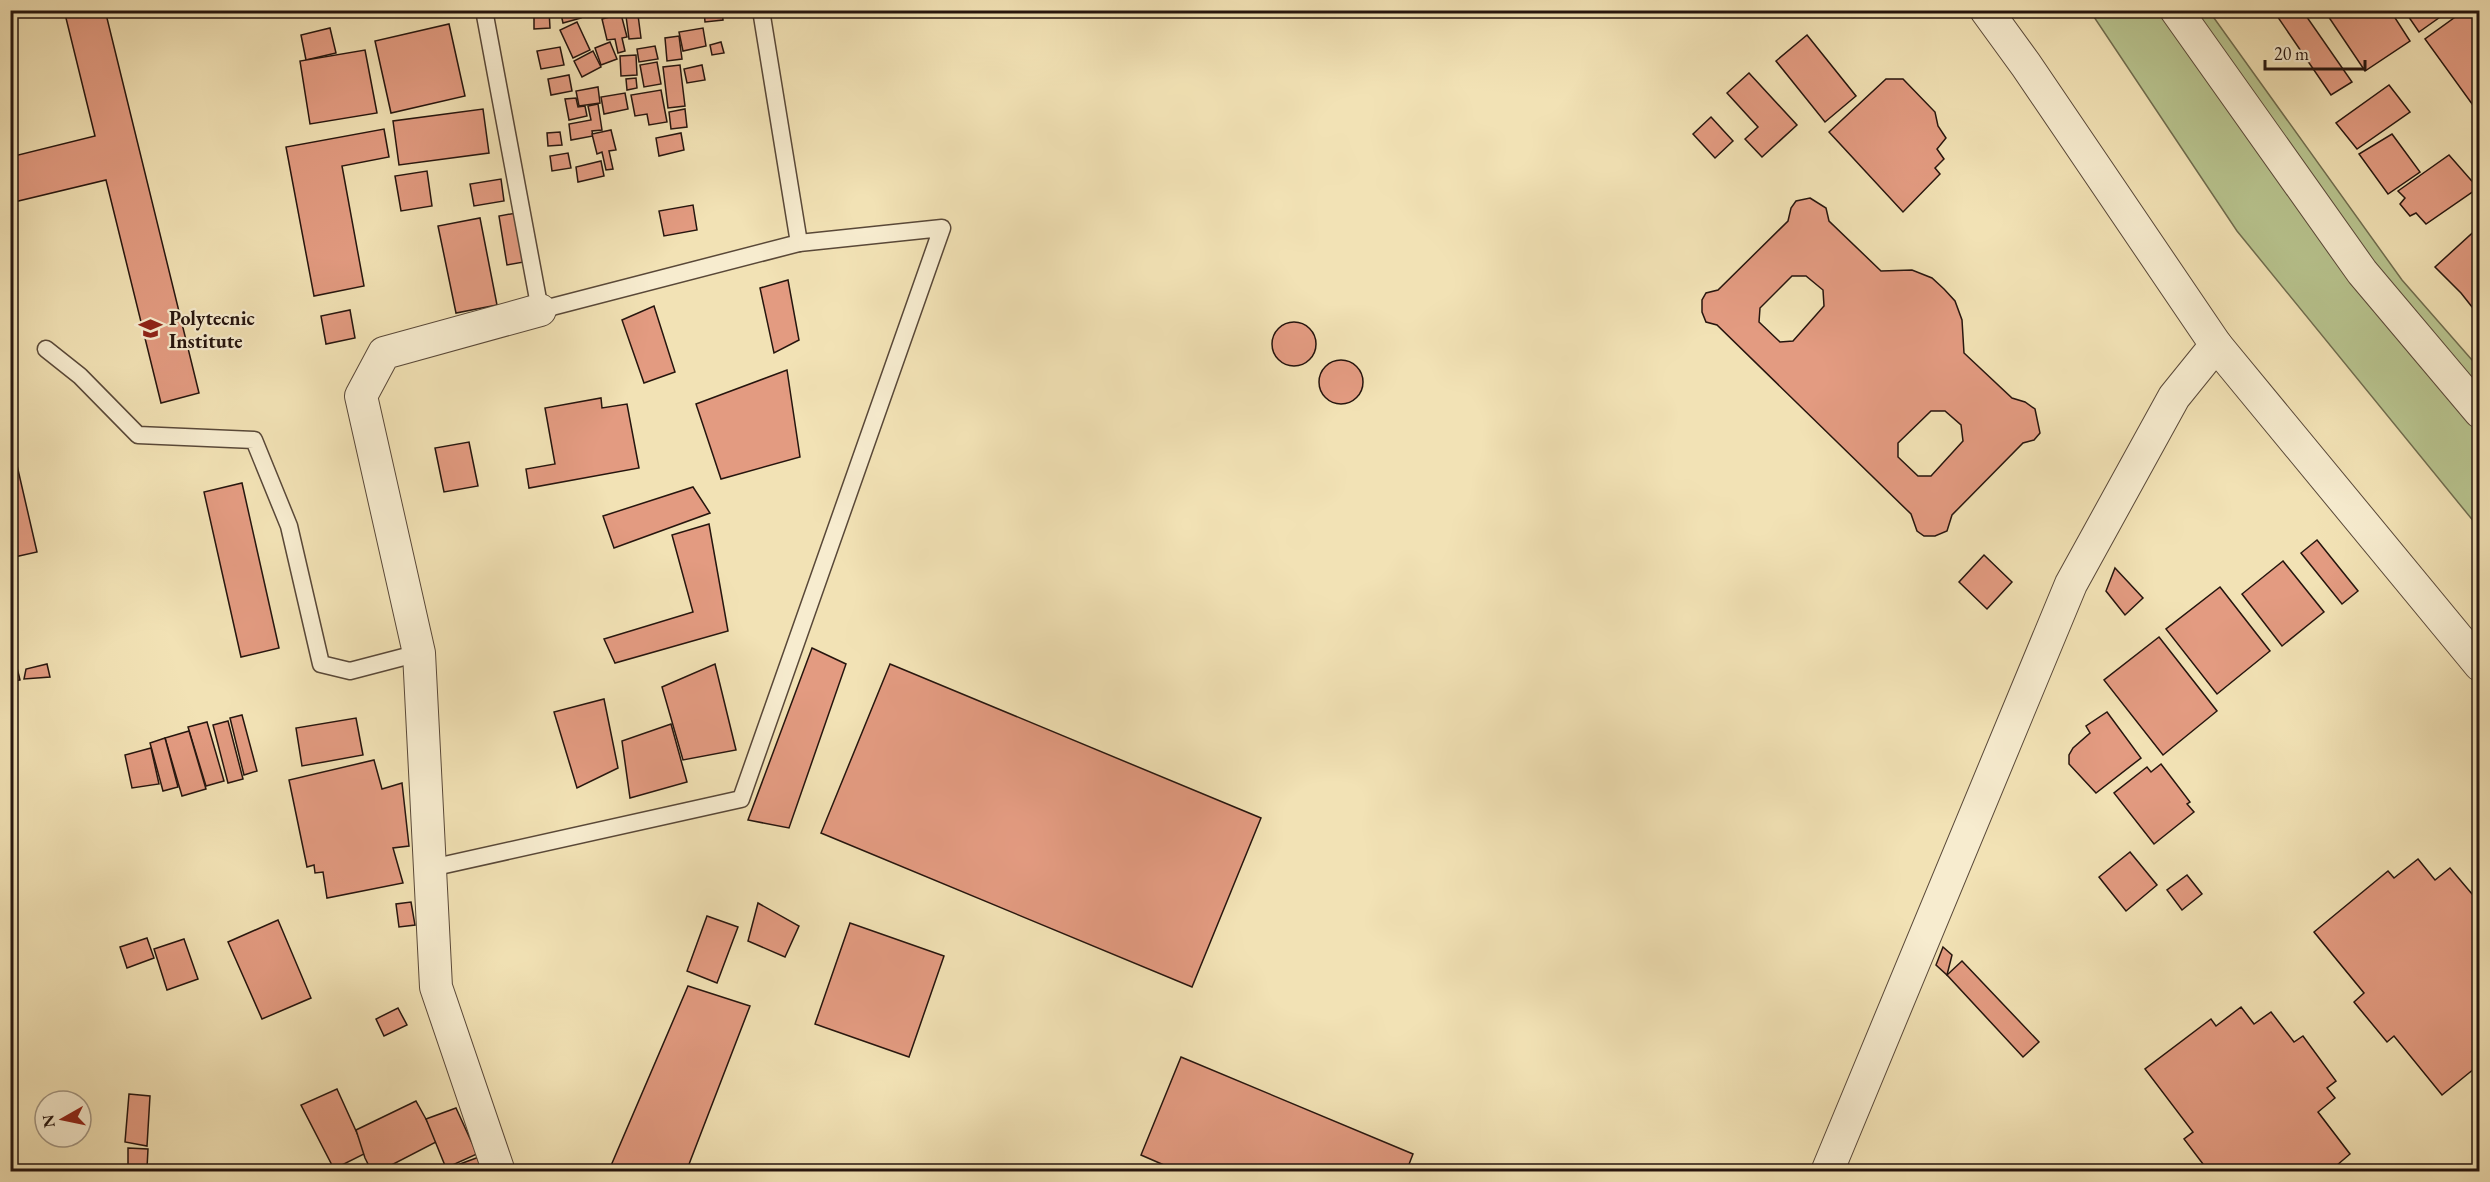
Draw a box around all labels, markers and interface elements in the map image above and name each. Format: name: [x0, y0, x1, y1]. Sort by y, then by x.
scale bar: [2265, 33, 2366, 71]
text: 20 m: [2274, 42, 2309, 65]
place label: Polytecnic Institute: [169, 305, 255, 354]
school or university icon: Polytecnic Institute: [138, 316, 164, 342]
north arrow: [33, 1089, 93, 1149]
text: N: [37, 1113, 60, 1129]

